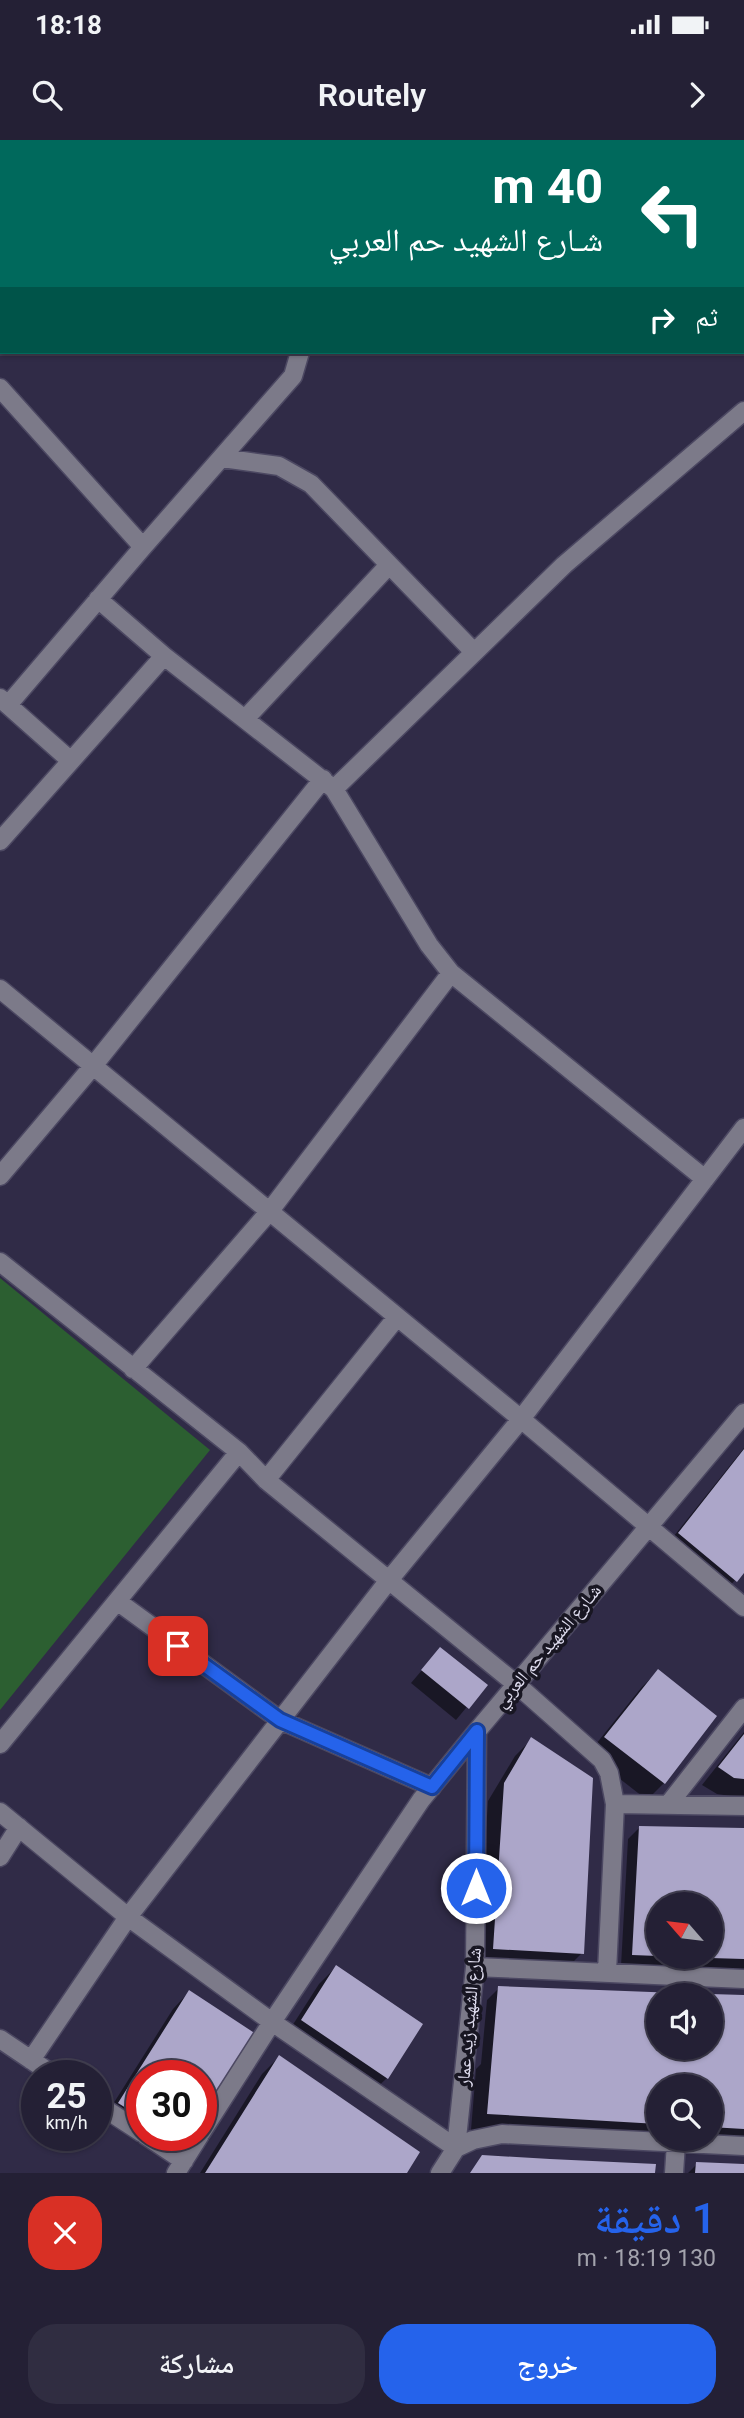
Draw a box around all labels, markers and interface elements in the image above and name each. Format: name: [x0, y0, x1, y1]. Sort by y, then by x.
text: 18:18: [35, 10, 102, 40]
icon: search: [28, 76, 66, 114]
text: Routely: [318, 76, 426, 114]
icon: forward: [678, 76, 716, 114]
text: 40 m: [492, 158, 603, 215]
icon: left: [627, 168, 718, 259]
text: شـارع الشهيد حم العربي: [329, 221, 603, 259]
icon: right: [643, 301, 681, 339]
text: ثم: [695, 302, 718, 332]
street label: شـارع الشهيد حم العربي: [490, 1580, 609, 1715]
pin: [148, 1616, 208, 1676]
icon: arrive: [159, 1627, 197, 1665]
position arrow: [439, 1851, 513, 1925]
north arrow: [646, 1892, 723, 1969]
map controls: [646, 1892, 723, 2151]
street label: شارع الشهيد زيد عمار: [452, 1947, 486, 2088]
button: sound: [646, 1983, 723, 2060]
speed limit sign: 30: [126, 2060, 217, 2151]
button: search: [646, 2074, 723, 2151]
text: 25: [46, 2076, 87, 2117]
text: km/h: [45, 2112, 88, 2133]
text: 1 دقيقة: [594, 2194, 716, 2243]
button: close: [28, 2196, 102, 2270]
text: 130 m · 18:19: [577, 2245, 716, 2272]
button: مشاركة: [28, 2324, 365, 2404]
button: خروج: [379, 2324, 716, 2404]

